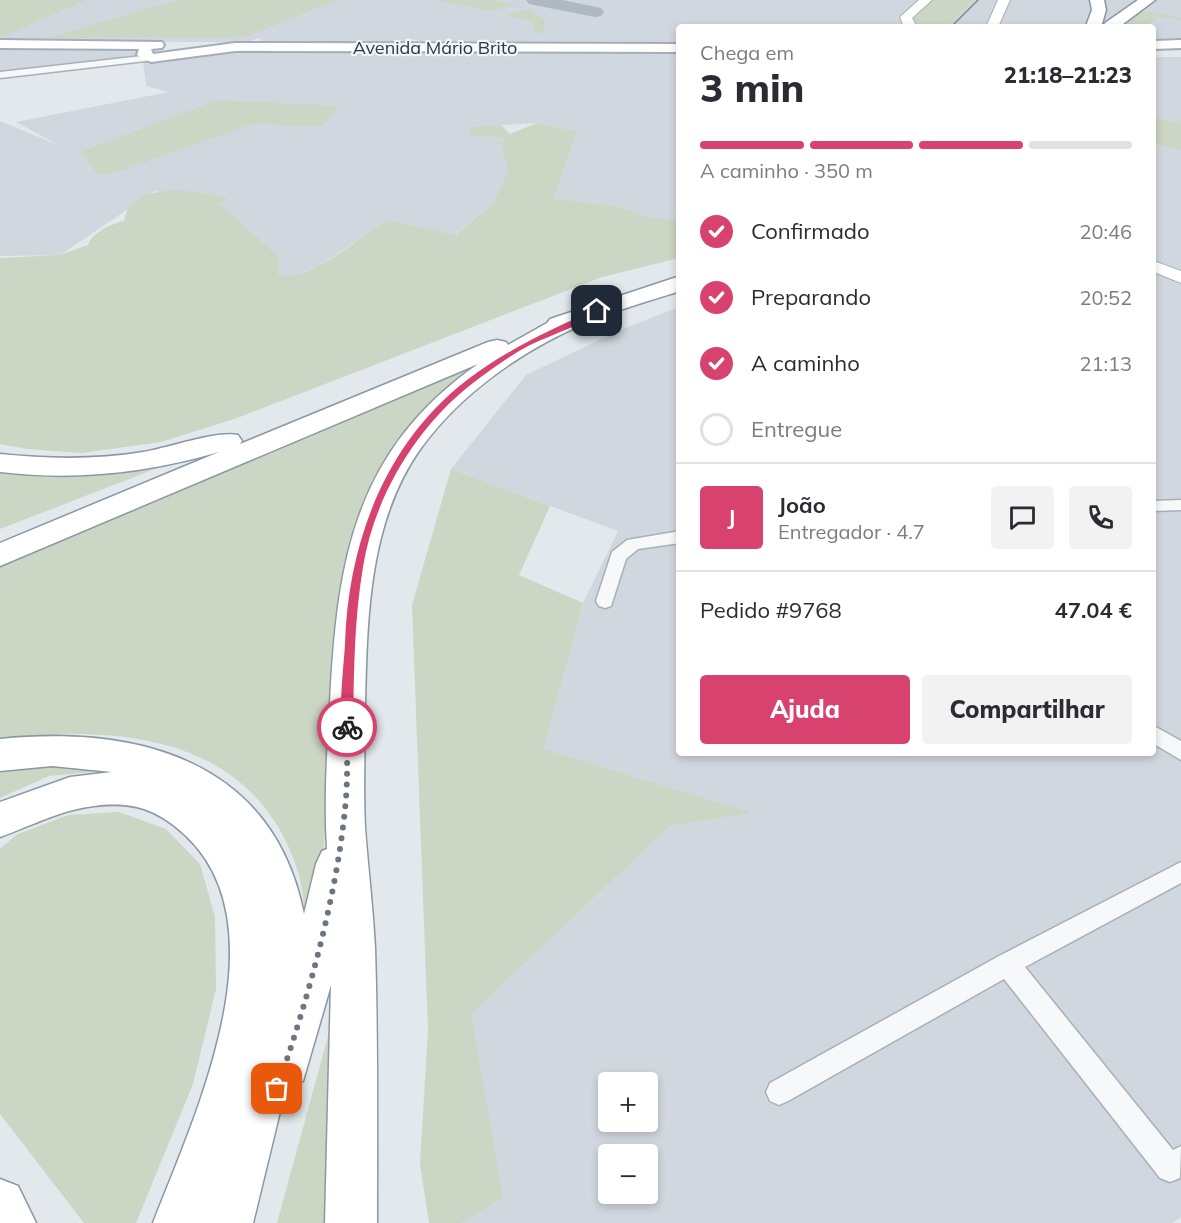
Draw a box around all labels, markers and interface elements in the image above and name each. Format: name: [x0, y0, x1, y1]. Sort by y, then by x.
street label: Avenida Mário Brito: [353, 36, 517, 59]
text: Chega em: [700, 40, 794, 65]
text: 21:18–21:23: [1004, 61, 1132, 89]
text: 3 min: [700, 63, 805, 112]
text: A caminho · 350 m: [700, 158, 873, 183]
icon: check: [700, 215, 733, 248]
text: Confirmado: [751, 217, 870, 245]
text: 20:46: [1079, 219, 1132, 244]
icon: check: [700, 281, 733, 314]
text: Preparando: [751, 283, 871, 311]
pin: [571, 285, 622, 336]
text: 20:52: [1079, 285, 1132, 310]
icon: home: [580, 294, 613, 327]
icon: check: [700, 347, 733, 380]
text: A caminho: [751, 349, 860, 377]
text: 21:13: [1079, 351, 1132, 376]
text: Entregue: [751, 415, 842, 443]
button: chat: [991, 486, 1054, 549]
button: phone: [1069, 486, 1132, 549]
text: João: [778, 491, 826, 519]
text: J: [728, 503, 735, 531]
text: Entregador · 4.7: [778, 519, 925, 544]
text: Pedido #9768: [700, 596, 842, 624]
text: 47.04 €: [1055, 596, 1132, 624]
button: Ajuda: [700, 675, 910, 744]
button: Compartilhar: [922, 675, 1132, 744]
courier: [317, 697, 377, 757]
icon: bike: [331, 711, 364, 744]
pin: [251, 1063, 302, 1114]
icon: bag: [260, 1072, 293, 1105]
map controls: [598, 1072, 658, 1204]
button: +: [598, 1072, 658, 1132]
button: −: [598, 1144, 658, 1204]

